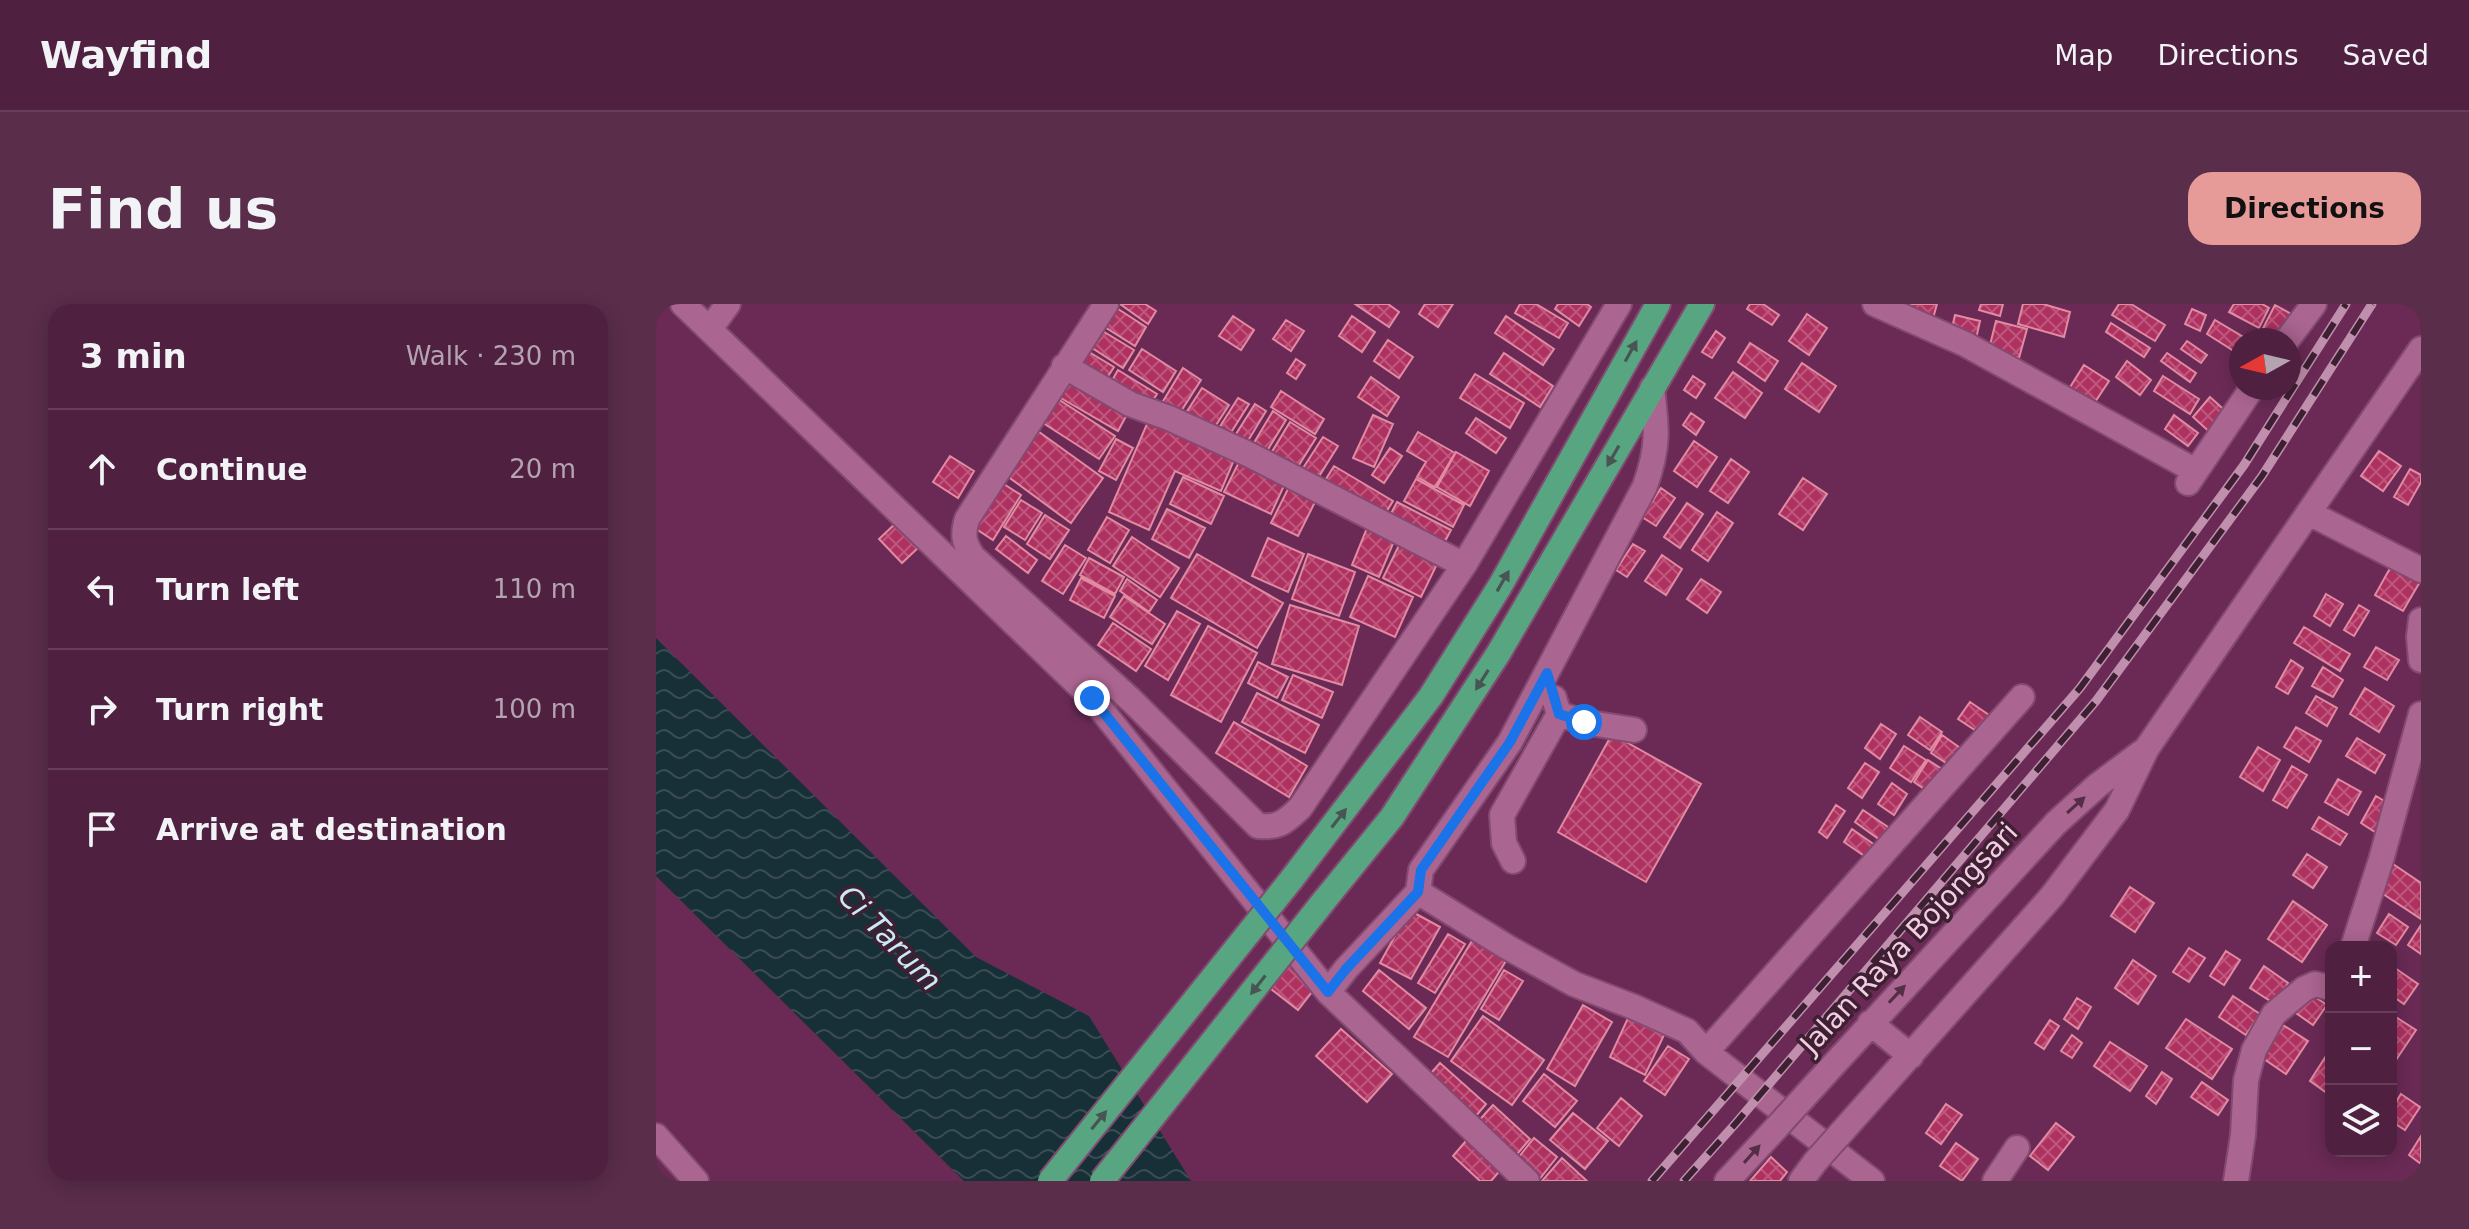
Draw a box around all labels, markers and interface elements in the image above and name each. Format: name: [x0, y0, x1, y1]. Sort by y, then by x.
text: Wayfind: [40, 33, 212, 77]
text: Map: [2054, 39, 2113, 72]
text: Directions: [2157, 39, 2298, 72]
text: Saved: [2342, 39, 2429, 72]
button: Directions: [2188, 172, 2421, 245]
text: Find us: [48, 176, 278, 241]
north arrow: [2229, 328, 2301, 400]
text: 3 min: [80, 336, 187, 376]
one-way arrow: [1624, 340, 1638, 362]
text: Walk · 230 m: [406, 341, 576, 371]
one-way arrow: [1606, 445, 1620, 467]
icon: ahead: [80, 447, 124, 491]
text: Continue: [156, 452, 308, 487]
text: 20 m: [509, 454, 576, 484]
icon: left: [80, 567, 124, 611]
one-way arrow: [1496, 570, 1510, 593]
text: Turn left: [156, 572, 299, 607]
text: 110 m: [493, 574, 576, 604]
one-way arrow: [1474, 670, 1489, 691]
route end: [1074, 680, 1110, 716]
icon: right: [80, 687, 124, 731]
text: Turn right: [156, 692, 323, 727]
text: 100 m: [493, 694, 576, 724]
route start: [1566, 704, 1602, 740]
one-way arrow: [2066, 797, 2085, 815]
icon: arrive: [80, 807, 124, 851]
one-way arrow: [1330, 808, 1347, 828]
text: Arrive at destination: [156, 812, 507, 847]
street label: Jalan Raya Bojongsari: [1792, 816, 2025, 1062]
water label: Ci Tarum: [831, 878, 949, 998]
map controls: [2325, 941, 2397, 1157]
button: +: [2325, 941, 2397, 1013]
one-way arrow: [1250, 975, 1266, 995]
one-way arrow: [1887, 985, 1906, 1004]
button: −: [2325, 1013, 2397, 1085]
button: layers: [2325, 1085, 2397, 1157]
one-way arrow: [1090, 1110, 1106, 1130]
one-way arrow: [1742, 1144, 1760, 1163]

